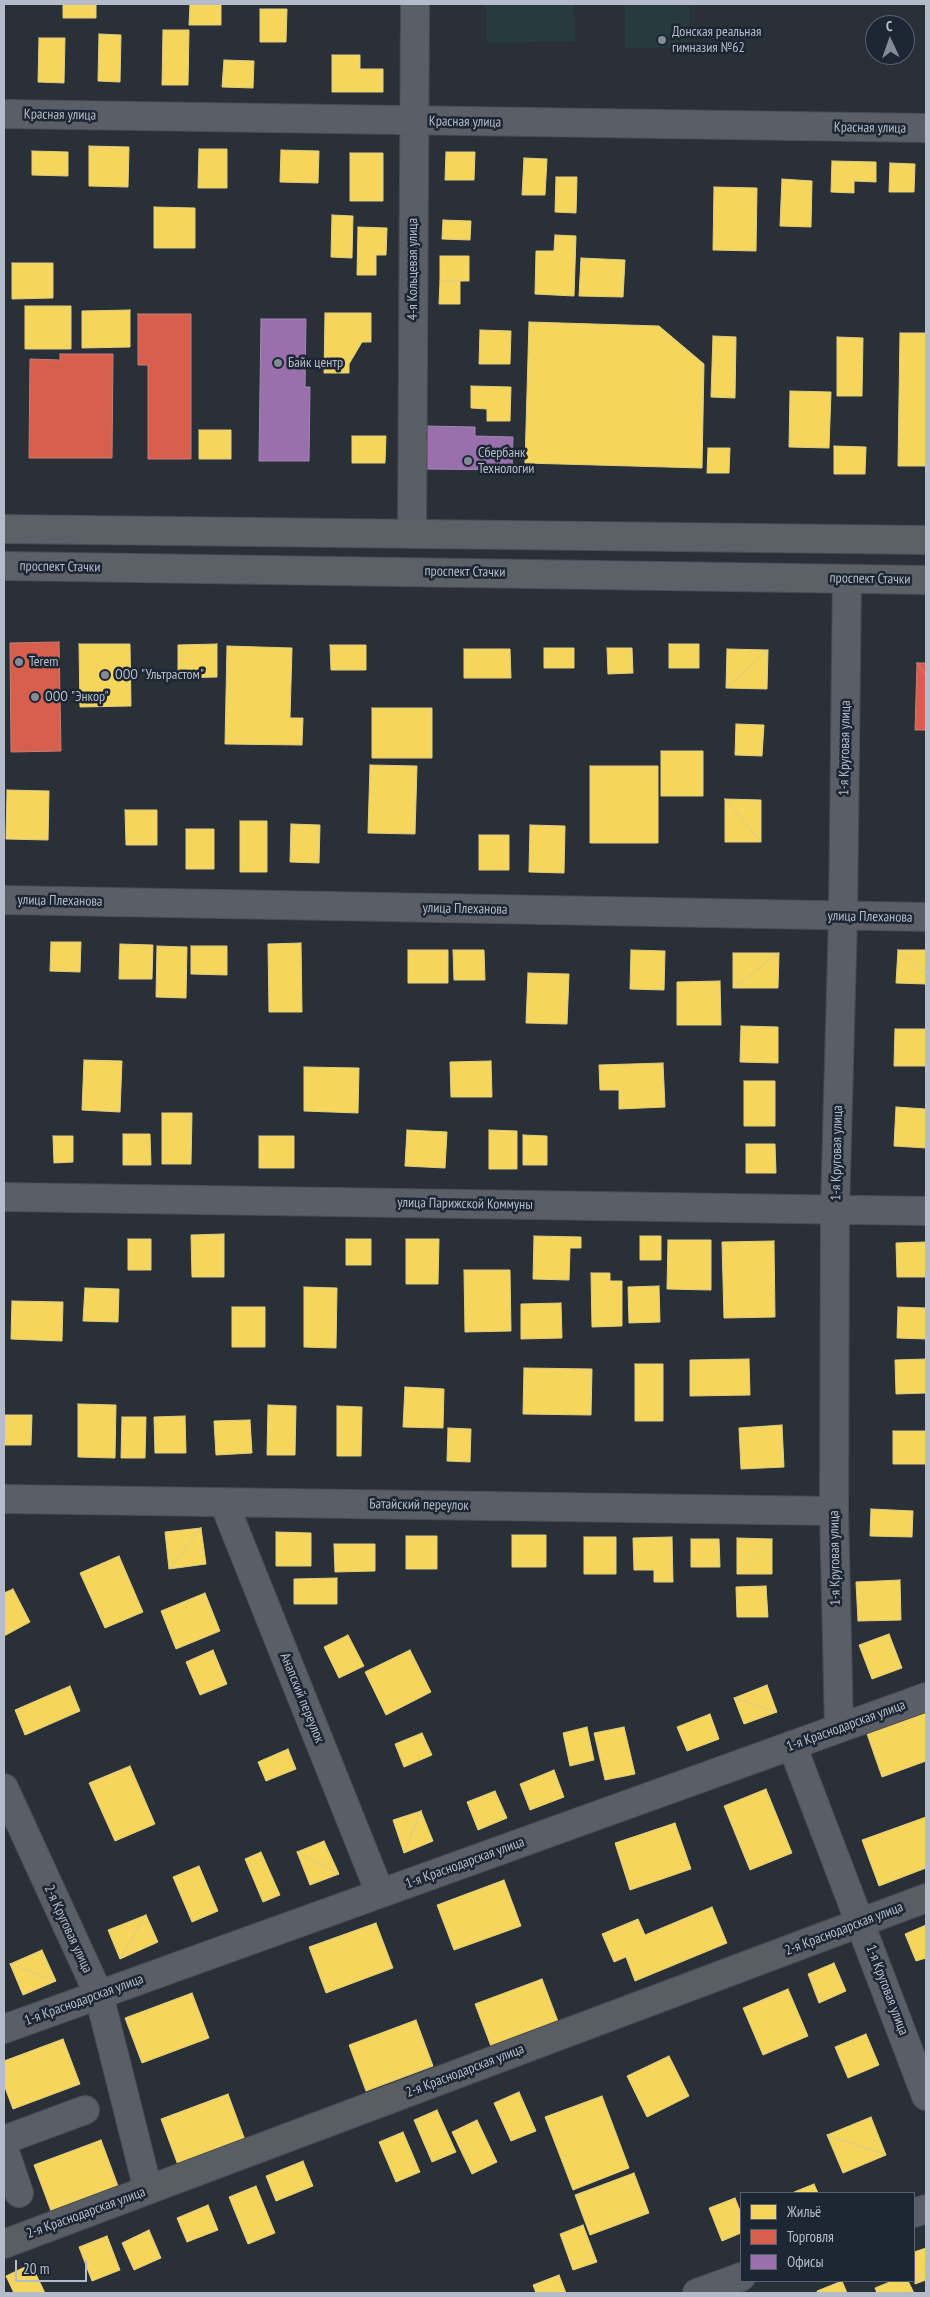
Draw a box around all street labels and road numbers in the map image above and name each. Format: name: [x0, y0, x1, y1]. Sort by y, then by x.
street label: Красная улица: [24, 106, 96, 124]
street label: Красная улица: [429, 113, 501, 131]
street label: Красная улица: [834, 119, 906, 137]
street label: 4-я Кольцевая улица: [405, 218, 421, 320]
street label: проспект Стачки: [20, 558, 100, 576]
street label: проспект Стачки: [425, 563, 505, 581]
street label: проспект Стачки: [830, 570, 910, 588]
street label: 1-я Круговая улица: [836, 700, 854, 796]
street label: улица Плеханова: [17, 892, 103, 910]
street label: улица Плеханова: [422, 900, 508, 918]
street label: улица Плеханова: [827, 908, 913, 926]
street label: 1-я Круговая улица: [828, 1105, 846, 1201]
street label: улица Парижской Коммуны: [397, 1194, 533, 1214]
street label: Батайский переулок: [369, 1496, 469, 1514]
street label: 1-я Круговая улица: [826, 1510, 844, 1606]
street label: Анапский переулок: [276, 1650, 328, 1746]
street label: 1-я Краснодарская улица: [784, 1697, 908, 1755]
street label: 1-я Краснодарская улица: [403, 1834, 527, 1892]
street label: 2-я Круговая улица: [40, 1882, 96, 1976]
street label: 2-я Краснодарская улица: [782, 1899, 906, 1959]
street label: 1-я Круговая улица: [862, 1943, 912, 2037]
street label: 1-я Краснодарская улица: [22, 1971, 146, 2029]
street label: 2-я Краснодарская улица: [403, 2041, 527, 2101]
street label: 2-я Краснодарская улица: [24, 2184, 148, 2242]

